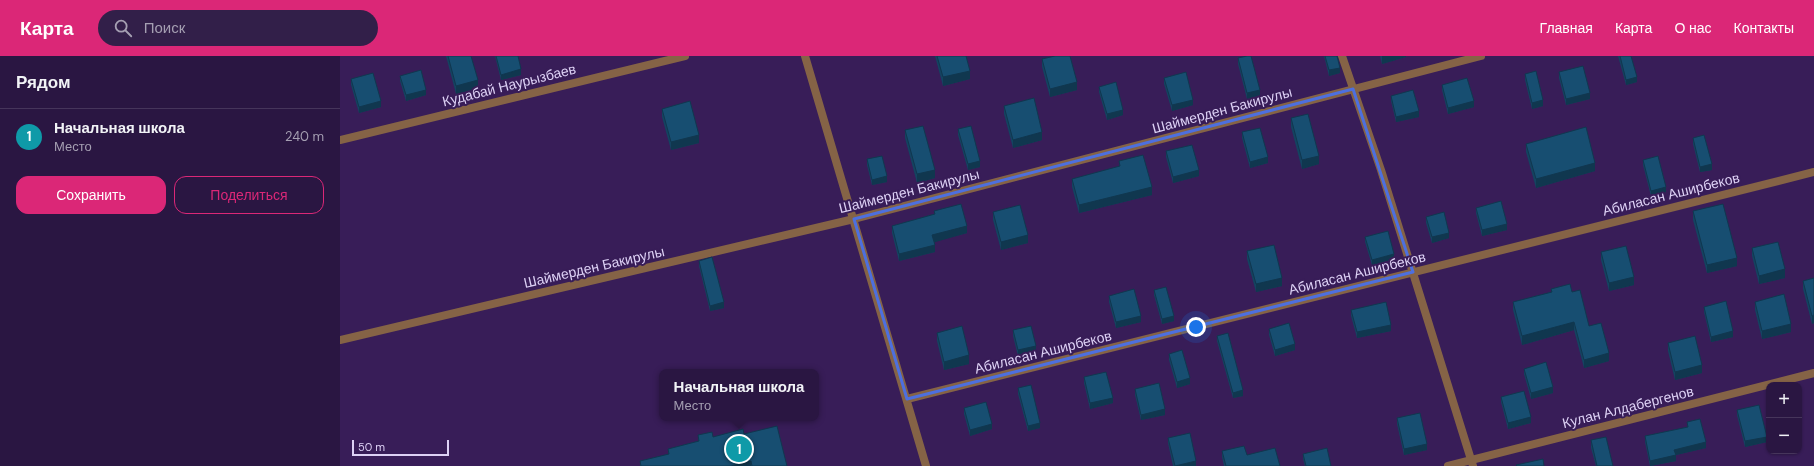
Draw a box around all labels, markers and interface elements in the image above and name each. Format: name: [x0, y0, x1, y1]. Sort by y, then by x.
search box: [98, 10, 378, 46]
text: Карта: [20, 16, 74, 41]
icon: search: [112, 17, 134, 39]
text: Поиск: [144, 18, 185, 38]
text: Главная: [1540, 19, 1593, 37]
text: Карта: [1615, 19, 1652, 37]
text: О нас: [1674, 19, 1712, 37]
text: Контакты: [1734, 19, 1794, 37]
street label: Кудабай Наурызбаев: [440, 60, 578, 110]
text: Рядом: [16, 71, 71, 93]
street label: Шаймерден Бакирулы: [1150, 83, 1294, 137]
text: Начальная школа: [54, 118, 185, 138]
text: 1: [27, 128, 31, 145]
text: 240 m: [285, 128, 324, 145]
text: Место: [54, 138, 92, 155]
street label: Шаймерден Бакирулы: [837, 165, 981, 217]
street label: Абиласан Аширбеков: [1601, 168, 1741, 220]
button: Сохранить: [16, 176, 166, 214]
button: Поделиться: [174, 176, 324, 214]
street label: Шаймерден Бакирулы: [522, 242, 666, 292]
street label: Абиласан Аширбеков: [1287, 247, 1427, 299]
your location: [1186, 317, 1206, 337]
street label: Абиласан Аширбеков: [973, 326, 1113, 378]
popup: [659, 369, 819, 421]
text: Начальная школа: [674, 377, 804, 397]
street label: Кулан Алдабергенов: [1560, 382, 1696, 432]
map controls: [1766, 382, 1802, 454]
button: +: [1766, 382, 1802, 418]
text: Место: [674, 397, 711, 414]
button: −: [1766, 418, 1802, 454]
pin: 1: [726, 434, 752, 464]
scale bar: [352, 438, 449, 457]
text: 50 m: [358, 440, 385, 454]

